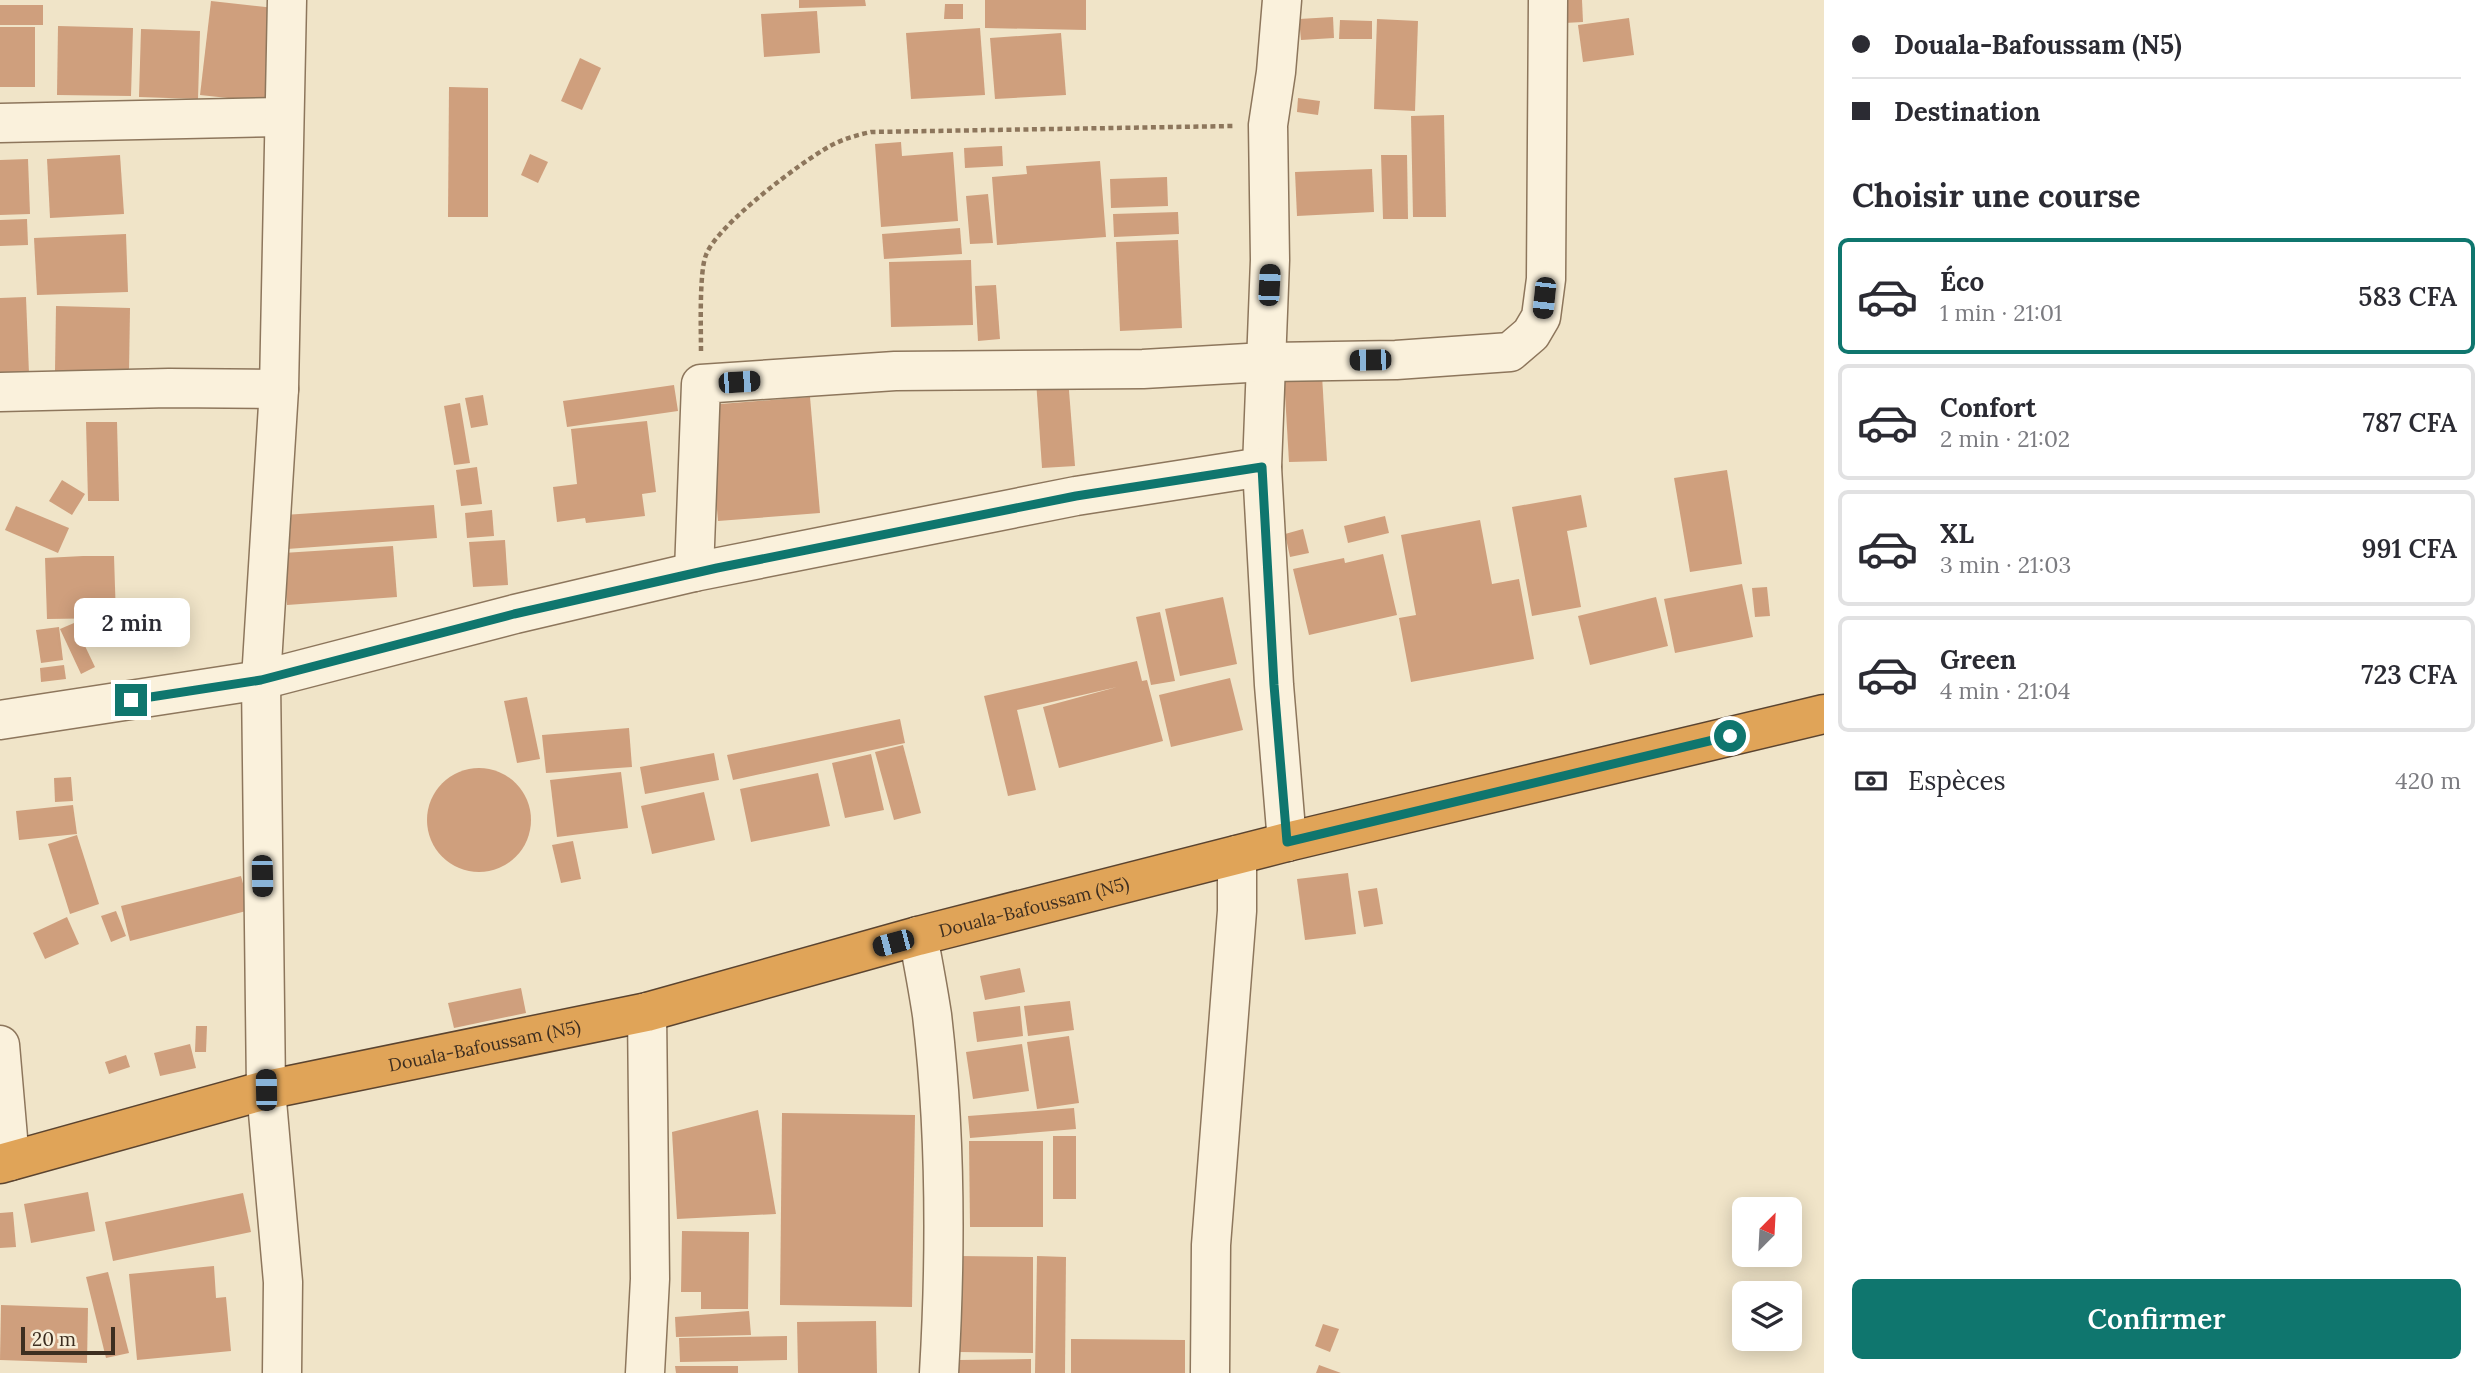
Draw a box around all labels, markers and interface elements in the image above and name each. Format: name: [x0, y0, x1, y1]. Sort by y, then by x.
text: Douala-Bafoussam (N5): [1894, 28, 2182, 61]
text: Destination: [1894, 95, 2040, 128]
text: Choisir une course: [1852, 175, 2140, 216]
car: [1258, 263, 1281, 307]
icon: car: [1856, 265, 1919, 328]
text: Éco: [1940, 265, 1984, 298]
car: [1532, 276, 1557, 320]
text: 583 CFA: [2358, 280, 2457, 313]
text: 1 min · 21:01: [1940, 298, 2062, 327]
car: [1349, 349, 1392, 371]
car: [718, 370, 761, 394]
icon: car: [1856, 391, 1919, 454]
text: Confort: [1940, 391, 2037, 424]
text: 787 CFA: [2363, 406, 2457, 439]
text: 2 min · 21:02: [1940, 424, 2070, 453]
icon: car: [1856, 517, 1919, 580]
text: XL: [1940, 517, 1974, 550]
text: 991 CFA: [2362, 532, 2457, 565]
text: 3 min · 21:03: [1940, 550, 2071, 579]
callout: 2 min: [73, 598, 189, 648]
text: 2 min: [102, 608, 162, 637]
icon: car: [1856, 643, 1919, 706]
text: Green: [1940, 643, 2016, 676]
text: 723 CFA: [2361, 658, 2457, 691]
text: 4 min · 21:04: [1940, 676, 2071, 705]
route end: [115, 684, 147, 716]
route start: [1714, 720, 1746, 752]
icon: cash: [1852, 762, 1890, 800]
text: Espèces: [1908, 764, 2006, 797]
text: 420 m: [2395, 766, 2461, 795]
car: [252, 855, 273, 897]
street label: Douala-Bafoussam (N5): [936, 871, 1132, 942]
car: [870, 927, 917, 959]
street label: Douala-Bafoussam (N5): [386, 1014, 583, 1076]
car: [256, 1069, 277, 1111]
north arrow: [1732, 1197, 1802, 1267]
map controls: [1732, 1197, 1802, 1351]
button: Confirmer: [1852, 1279, 2461, 1359]
button: layers: [1732, 1281, 1802, 1351]
scale bar: [21, 1324, 116, 1356]
text: 20 m: [32, 1327, 76, 1351]

